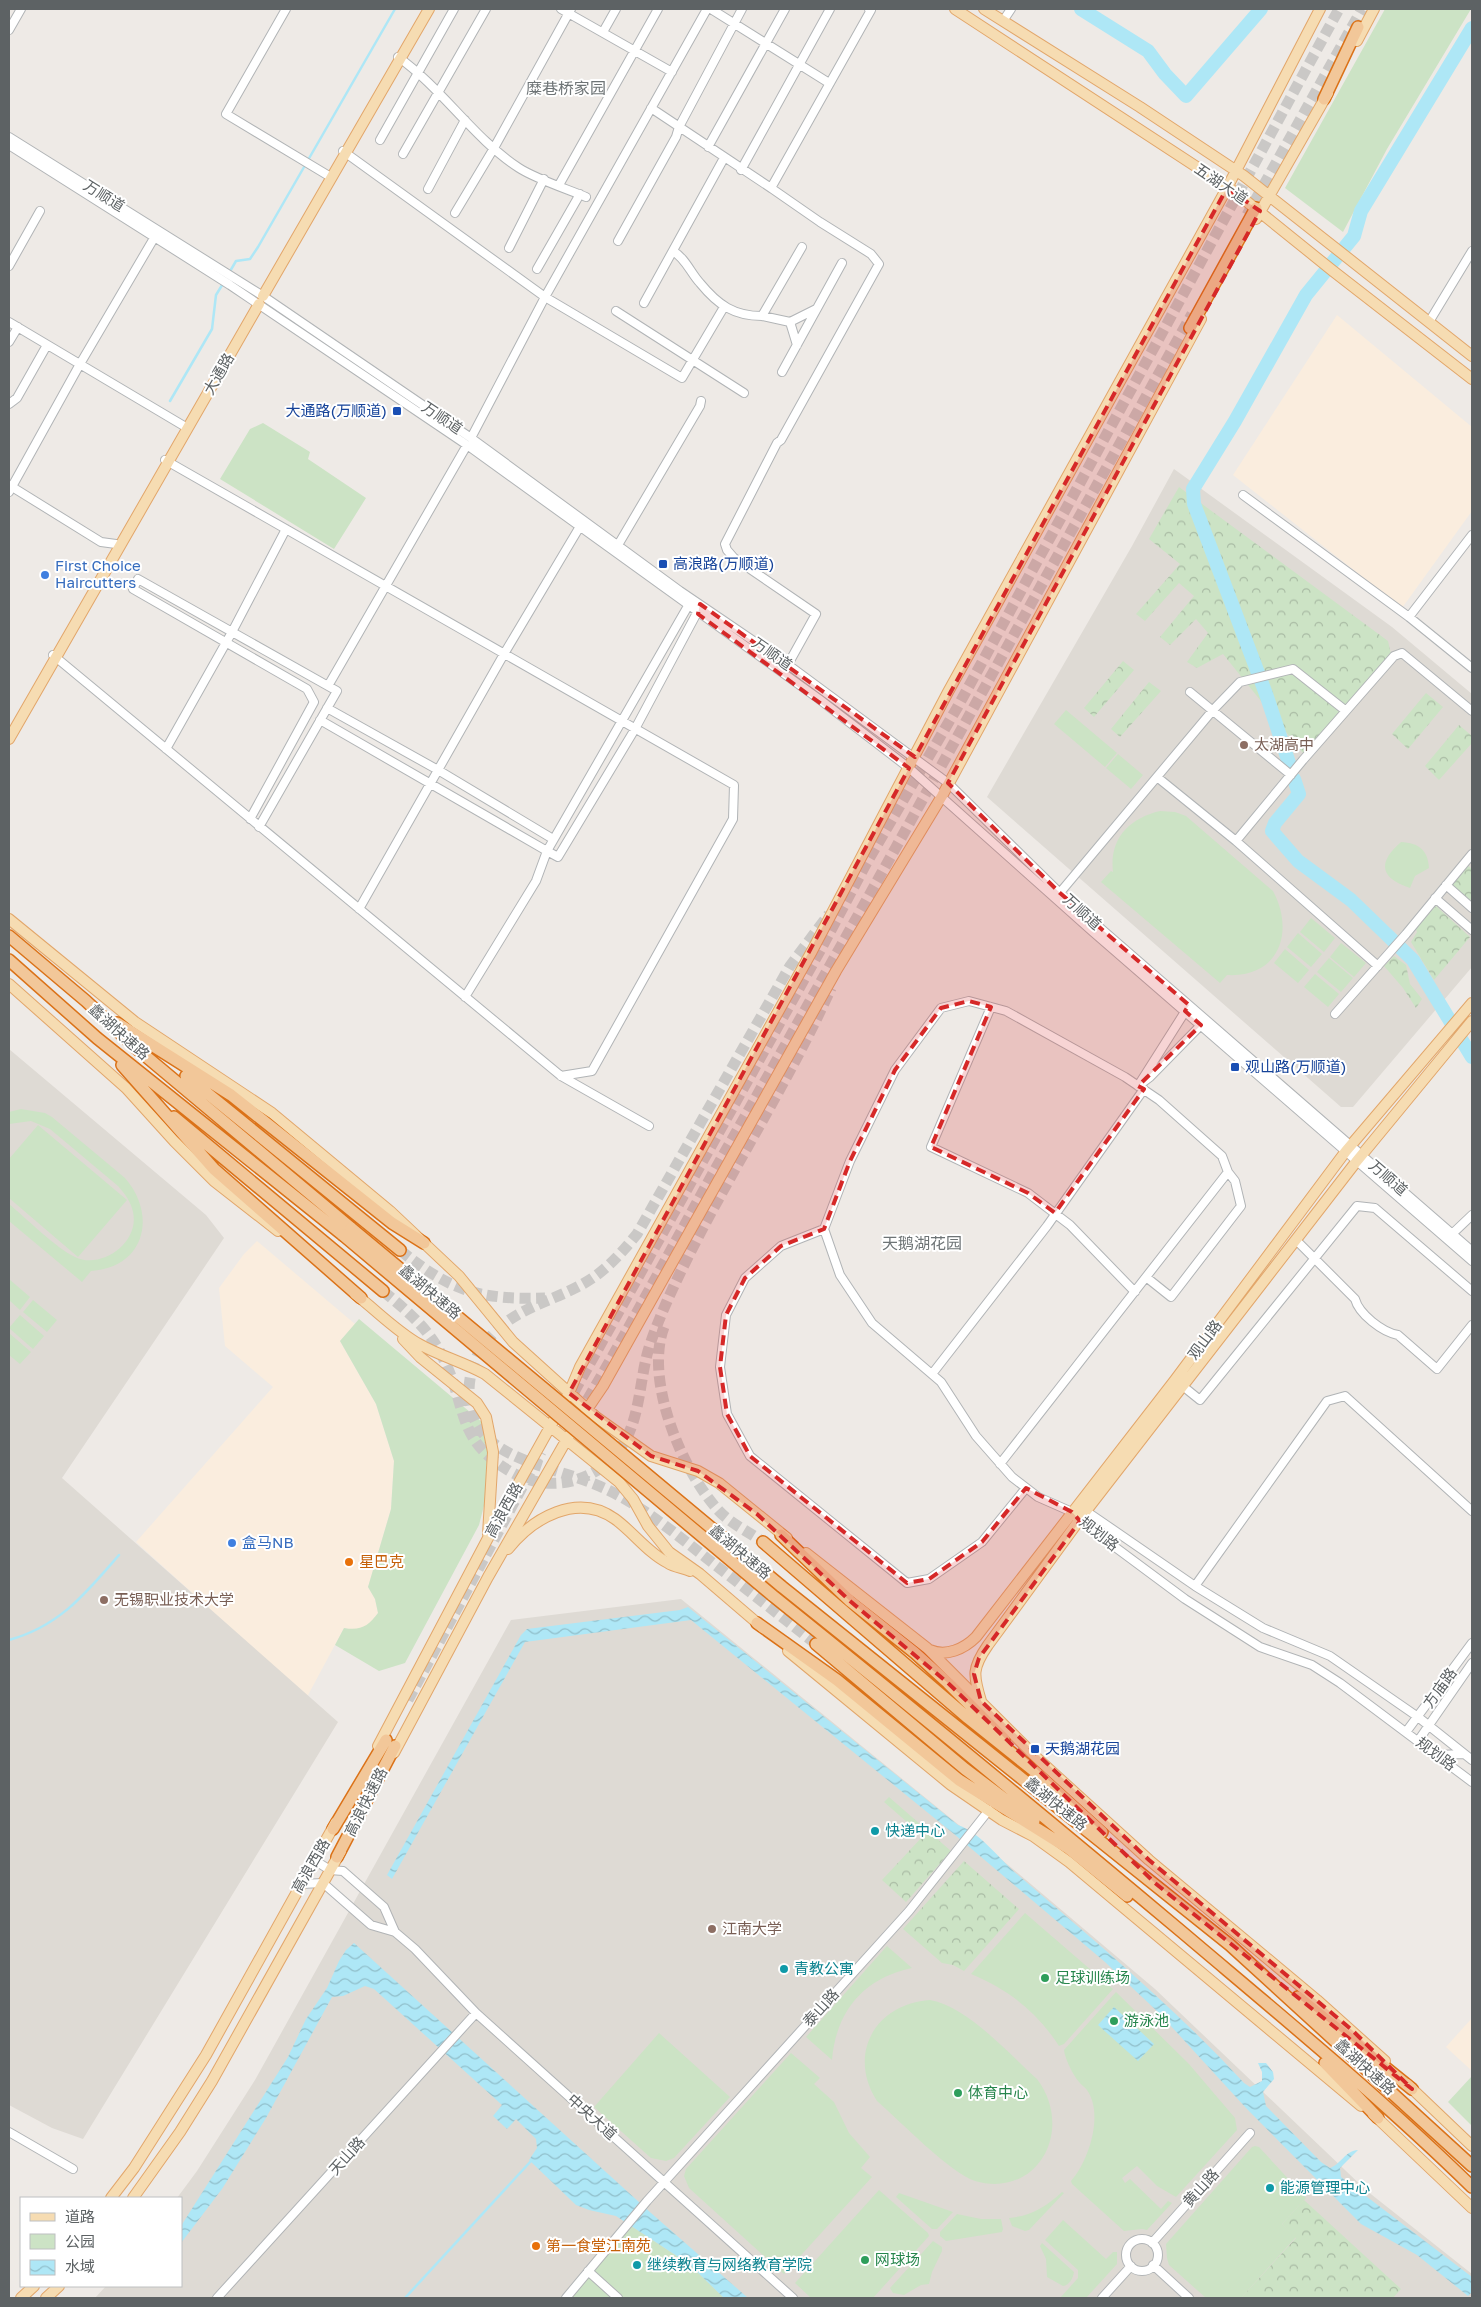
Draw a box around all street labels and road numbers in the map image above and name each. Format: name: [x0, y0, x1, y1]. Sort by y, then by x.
street label: 五湖大道: [1192, 159, 1251, 207]
street label: 万顺道: [81, 176, 128, 215]
street label: 大通路: [199, 350, 237, 397]
street label: 万顺道: [419, 397, 466, 437]
street label: 万顺道: [749, 633, 796, 673]
street label: 万顺道: [1060, 890, 1105, 933]
street label: 蠡湖快速路: [86, 999, 154, 1063]
street label: 万顺道: [1366, 1156, 1412, 1199]
street label: 蠡湖快速路: [396, 1260, 465, 1322]
street label: 观山路: [1183, 1316, 1225, 1363]
street label: 高浪西路: [481, 1479, 526, 1540]
street label: 规划路: [1076, 1512, 1123, 1554]
street label: 蠡湖快速路: [706, 1520, 775, 1582]
street label: 方庙路: [1419, 1664, 1460, 1711]
street label: 规划路: [1413, 1732, 1460, 1774]
street label: 高浪快速路: [340, 1764, 390, 1839]
street label: 蠡湖快速路: [1022, 1773, 1091, 1834]
street label: 高浪西路: [287, 1835, 333, 1896]
street label: 泰山路: [799, 1985, 842, 2030]
street label: 蠡湖快速路: [1332, 2034, 1400, 2098]
street label: 中央大道: [564, 2089, 621, 2143]
street label: 天山路: [325, 2133, 368, 2178]
street label: 黄山路: [1179, 2165, 1222, 2210]

